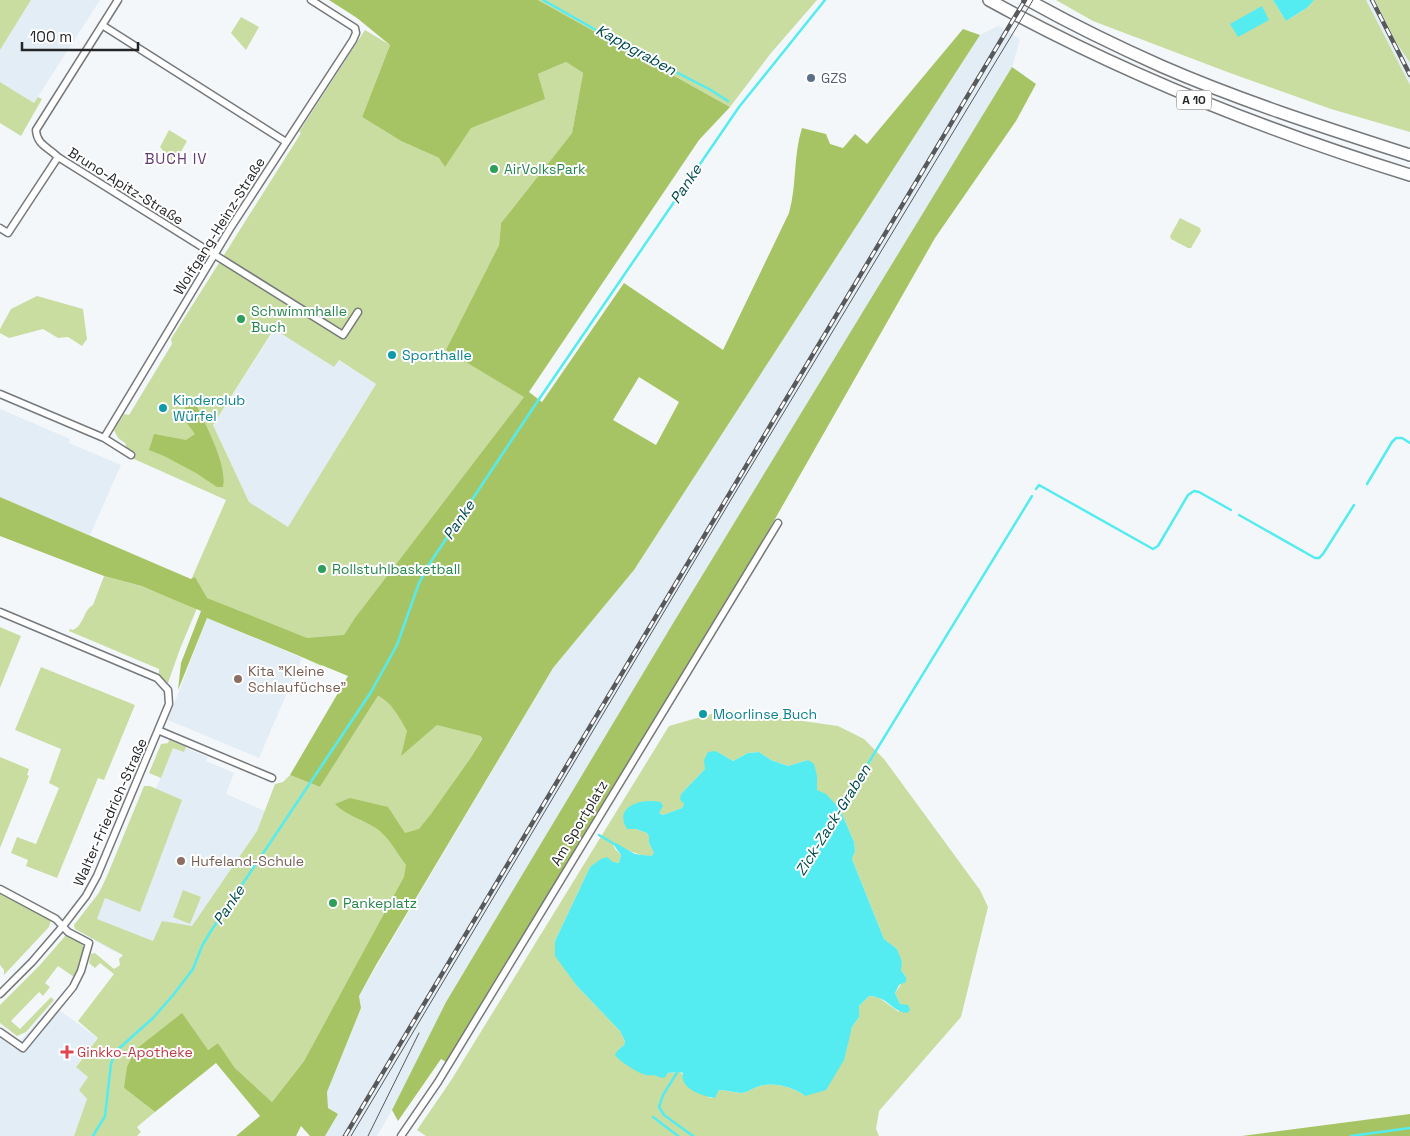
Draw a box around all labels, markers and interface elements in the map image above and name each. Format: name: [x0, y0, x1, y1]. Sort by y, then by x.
scale bar: [22, 20, 139, 52]
water label: Kappgraben: [593, 20, 680, 80]
text: 100 m: [30, 27, 72, 46]
place label: GZS: [821, 69, 847, 87]
marker: GZS: [805, 72, 817, 84]
road number: A 10: [1176, 90, 1212, 110]
street label: Bruno-Apitz-Straße: [65, 143, 187, 229]
district label: BUCH IV: [144, 149, 208, 168]
street label: Wolfgang-Heinz-Straße: [169, 154, 269, 298]
place label: AirVolksPark: [504, 160, 586, 178]
water label: Panke: [666, 160, 706, 207]
marker: AirVolksPark: [488, 163, 500, 175]
place label: Schwimmhalle Buch: [251, 302, 347, 336]
marker: Schwimmhalle Buch: [235, 313, 247, 325]
place label: Sporthalle: [402, 346, 472, 364]
marker: Sporthalle: [386, 349, 398, 361]
place label: Kinderclub Würfel: [173, 391, 245, 425]
marker: Kinderclub Würfel: [157, 402, 169, 414]
water label: Panke: [439, 496, 479, 543]
place label: Rollstuhlbasketball: [332, 560, 461, 578]
marker: Rollstuhlbasketball: [316, 563, 328, 575]
place label: Kita "Kleine Schlaufüchse": [248, 662, 346, 696]
marker: Kita "Kleine Schlaufüchse": [232, 673, 244, 685]
place label: Moorlinse Buch: [713, 705, 817, 723]
marker: Moorlinse Buch: [697, 708, 709, 720]
street label: Walter-Friedrich-Straße: [69, 735, 151, 889]
water label: Zick-Zack-Graben: [791, 760, 875, 879]
street label: Am Sportplatz: [547, 777, 611, 869]
place label: Hufeland-Schule: [191, 852, 304, 870]
marker: Hufeland-Schule: [175, 855, 187, 867]
water label: Panke: [209, 881, 249, 928]
place label: Pankeplatz: [343, 894, 417, 912]
marker: Pankeplatz: [327, 897, 339, 909]
place label: Ginkko-Apotheke: [77, 1043, 193, 1061]
marker: Ginkko-Apotheke: [61, 1046, 73, 1058]

